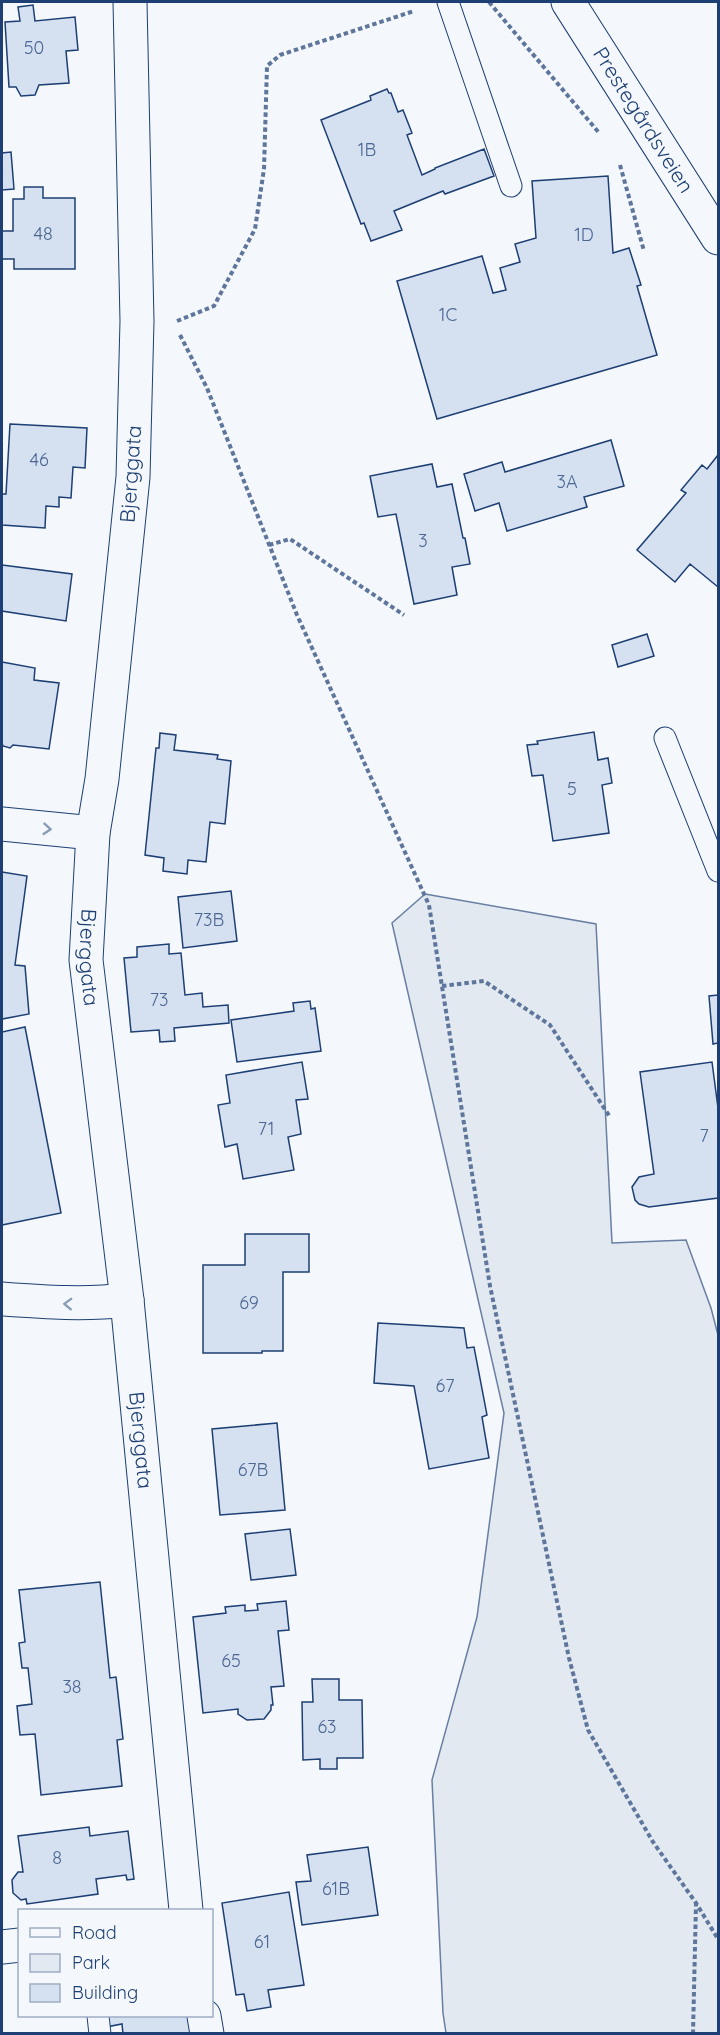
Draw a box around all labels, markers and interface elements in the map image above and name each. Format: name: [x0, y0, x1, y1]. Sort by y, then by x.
house number: 50: [24, 36, 44, 59]
street label: Prestegårdsveien: [588, 42, 700, 197]
house number: 1B: [358, 138, 376, 161]
house number: 48: [33, 222, 53, 245]
house number: 1D: [574, 223, 594, 246]
house number: 1C: [439, 303, 457, 326]
street label: Bjerggata: [114, 424, 146, 524]
house number: 46: [29, 448, 49, 471]
house number: 3A: [556, 470, 578, 493]
house number: 3: [418, 529, 428, 552]
house number: 5: [567, 777, 577, 800]
one-way arrow: [43, 822, 52, 835]
street label: Bjerggata: [74, 908, 105, 1007]
house number: 73B: [194, 908, 224, 931]
house number: 73: [150, 988, 168, 1011]
house number: 71: [258, 1117, 274, 1140]
house number: 7: [699, 1124, 709, 1147]
house number: 69: [239, 1291, 259, 1314]
one-way arrow: [64, 1297, 73, 1310]
house number: 67: [436, 1374, 454, 1397]
street label: Bjerggata: [124, 1390, 159, 1490]
house number: 67B: [238, 1458, 268, 1481]
house number: 65: [221, 1649, 241, 1672]
house number: 38: [62, 1675, 82, 1698]
house number: 63: [317, 1715, 337, 1738]
house number: 8: [52, 1846, 62, 1869]
house number: 61B: [322, 1877, 350, 1900]
legend: [18, 1909, 213, 2017]
text: Road: [72, 1921, 117, 1944]
house number: 61: [254, 1930, 270, 1953]
text: Park: [72, 1951, 110, 1974]
text: Building: [72, 1981, 138, 2004]

